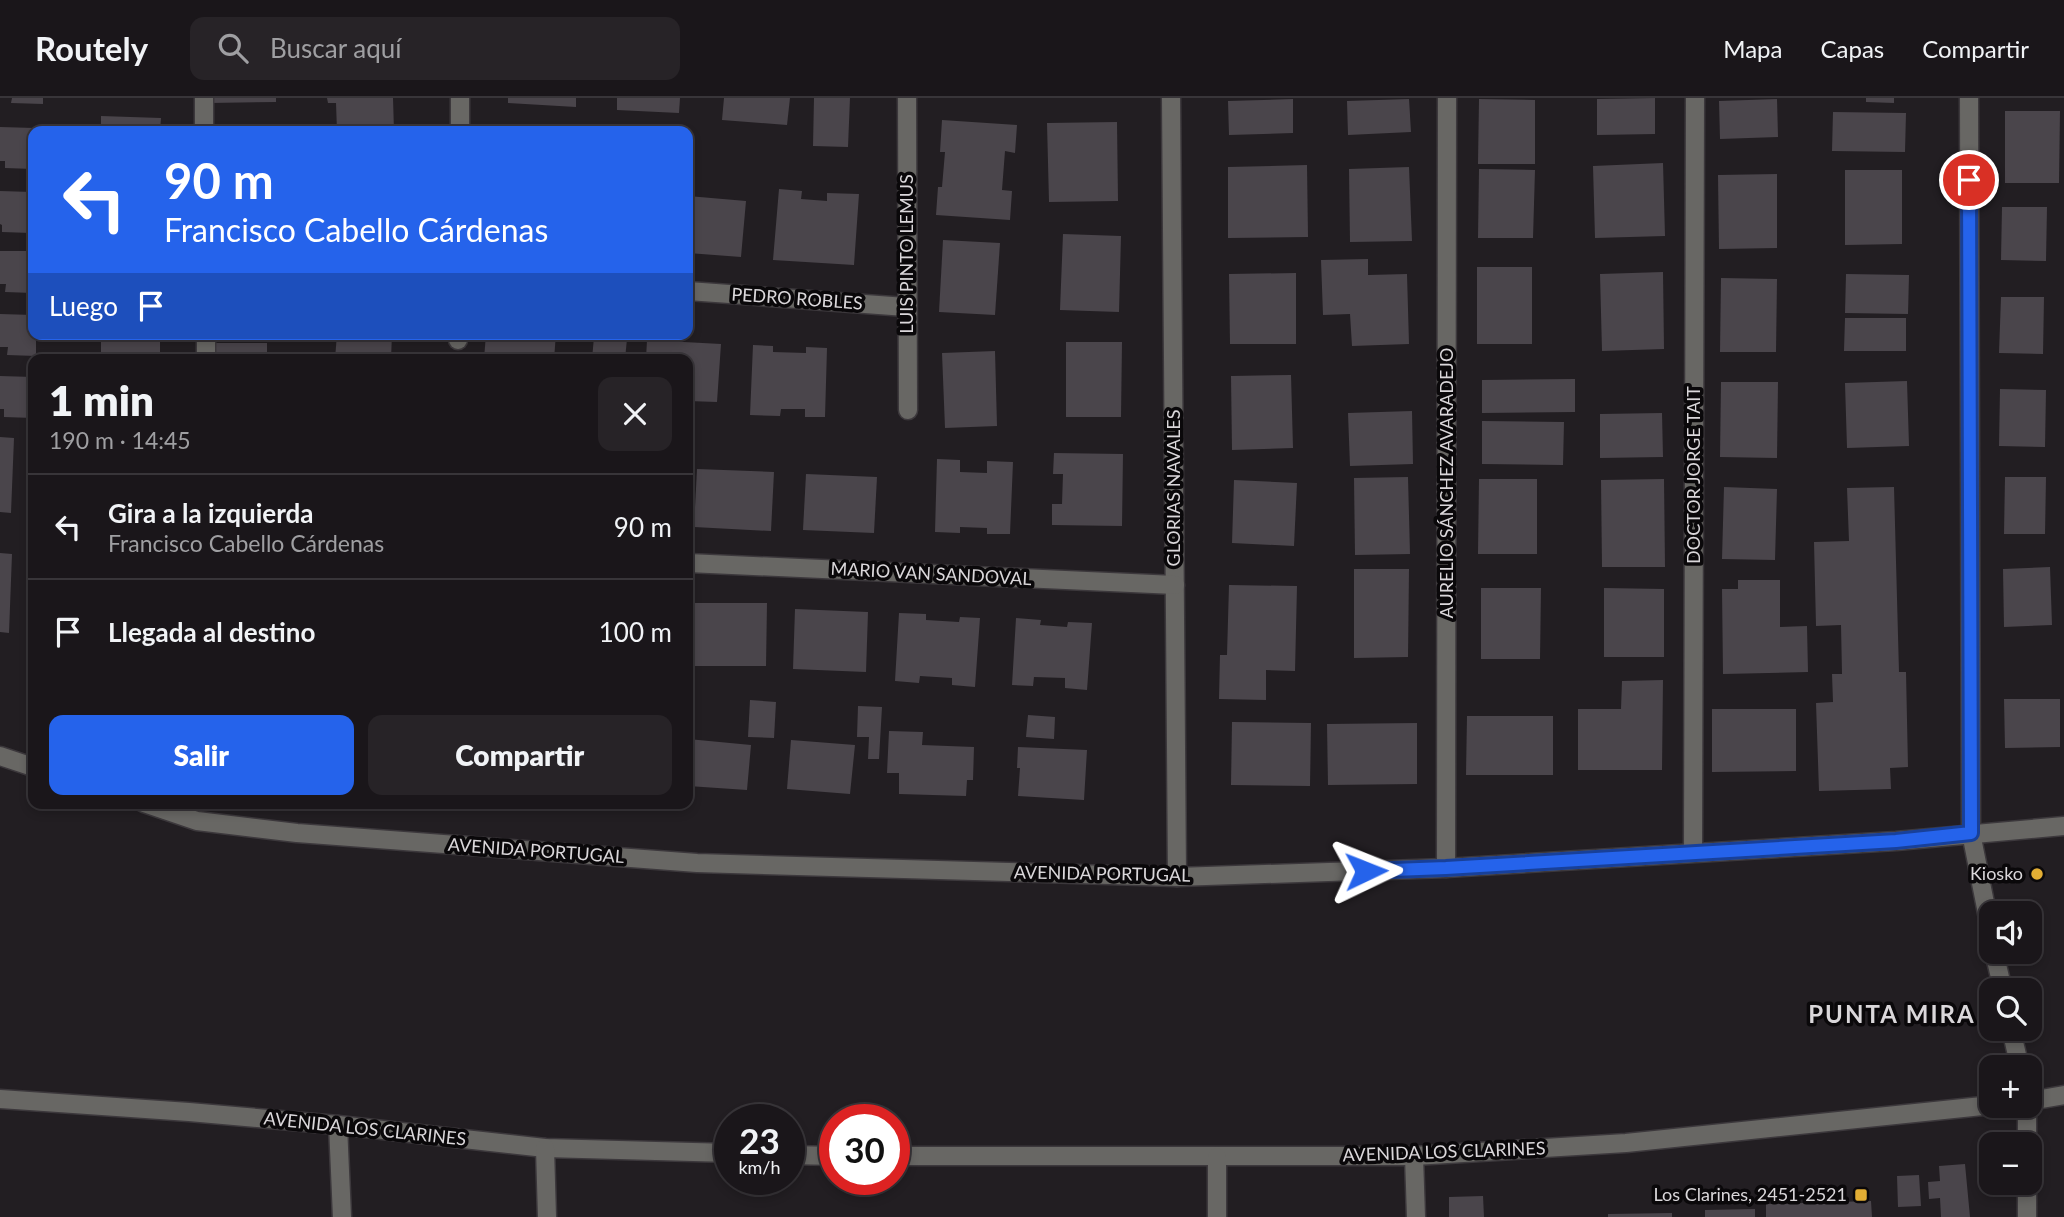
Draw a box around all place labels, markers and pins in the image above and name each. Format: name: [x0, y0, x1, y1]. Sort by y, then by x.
pin: [1939, 150, 1999, 210]
place label: Kiosko: [1970, 862, 2023, 884]
marker: Kiosko: [2029, 866, 2045, 882]
place label: Los Clarines, 2451-2521: [1653, 1183, 1847, 1205]
marker: Los Clarines, 2451-2521: [1853, 1187, 1869, 1203]

